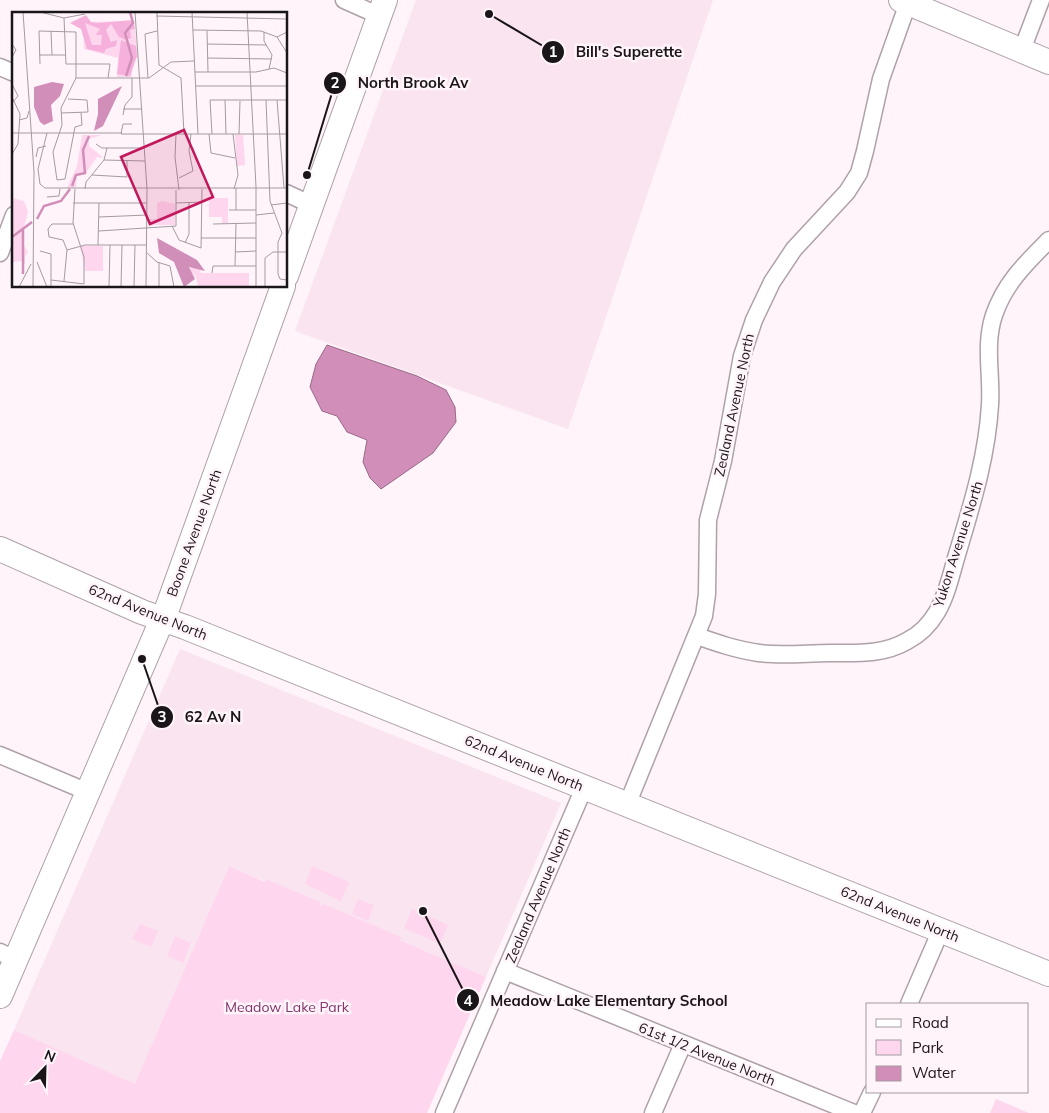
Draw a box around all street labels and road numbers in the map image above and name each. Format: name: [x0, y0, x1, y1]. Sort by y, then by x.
street label: Zealand Avenue North: [710, 332, 758, 478]
street label: Boone Avenue North: [163, 467, 225, 599]
street label: Yukon Avenue North: [929, 479, 987, 610]
street label: 62nd Avenue North: [86, 580, 210, 644]
street label: 62nd Avenue North: [462, 731, 586, 795]
street label: Zealand Avenue North: [501, 824, 575, 966]
street label: 62nd Avenue North: [838, 882, 962, 946]
street label: 61st 1/2 Avenue North: [636, 1018, 778, 1090]

